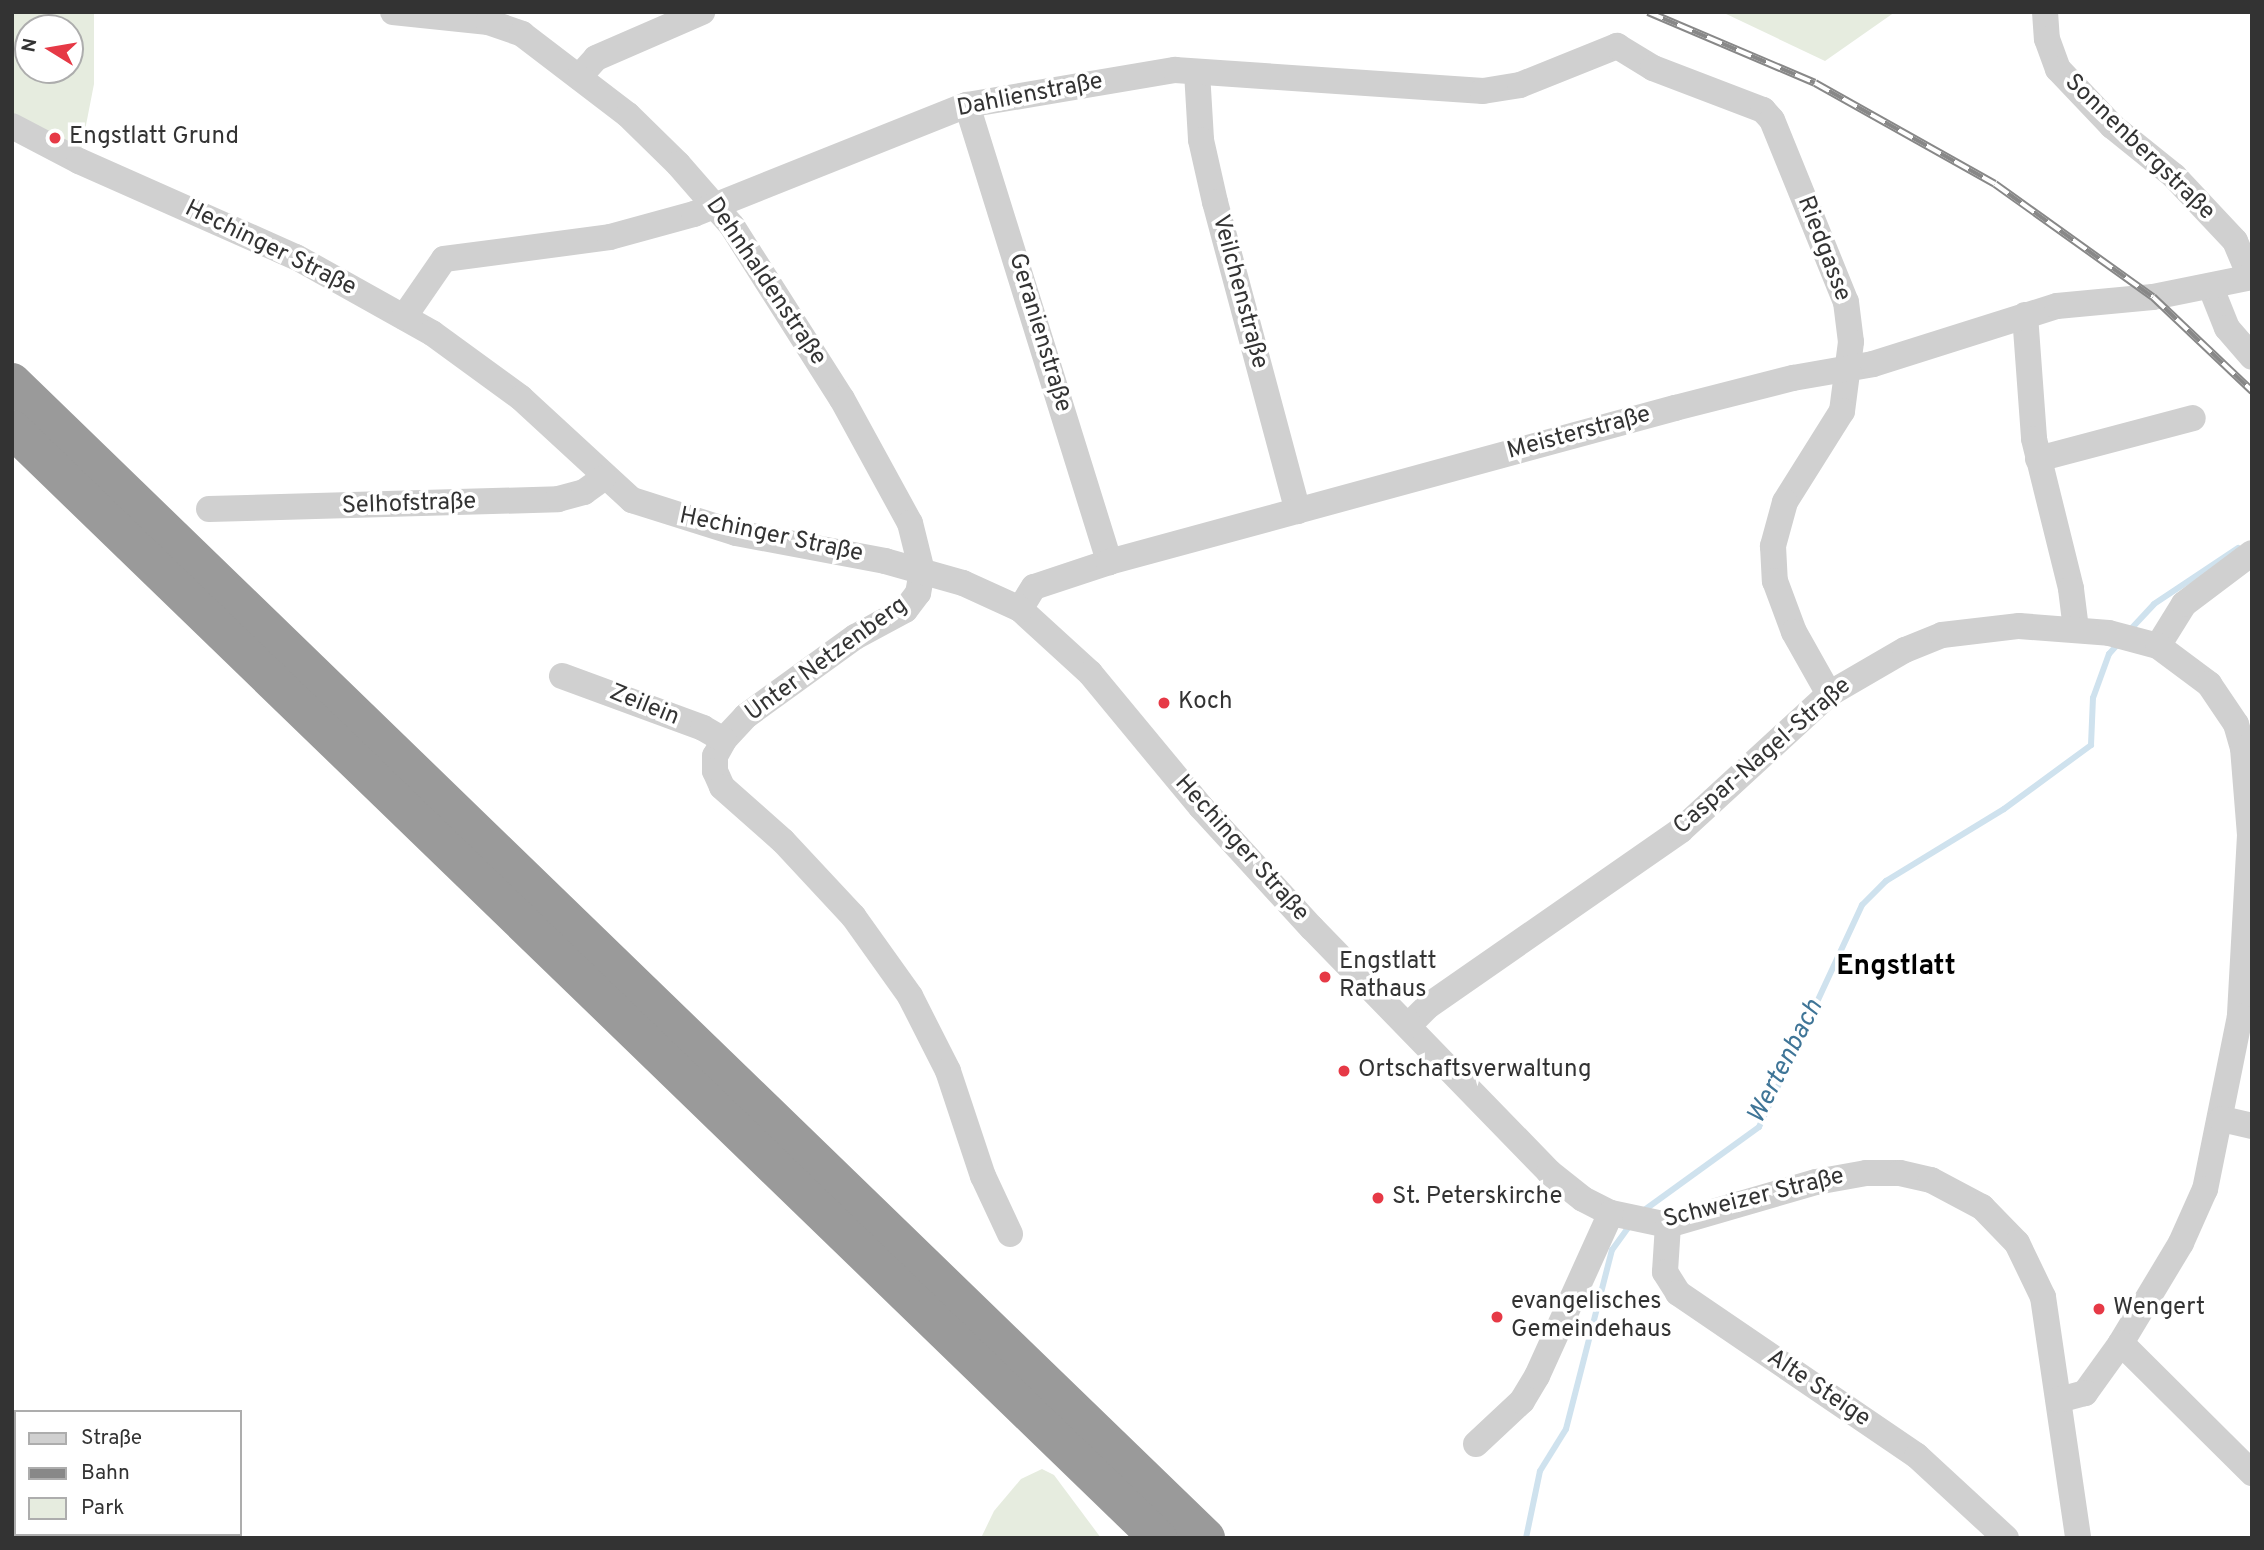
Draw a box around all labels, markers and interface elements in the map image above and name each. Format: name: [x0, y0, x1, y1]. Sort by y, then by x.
north arrow: [14, 14, 84, 84]
text: N: [17, 36, 43, 54]
street label: Dahlienstraße: [955, 68, 1105, 124]
street label: Sonnenbergstraße: [2058, 69, 2220, 227]
place label: Engstlatt Grund: [69, 124, 239, 152]
marker: Engstlatt Grund: [47, 130, 63, 146]
street label: Riedgasse: [1790, 192, 1856, 306]
street label: Dehnhaldenstraße: [698, 193, 832, 371]
street label: Hechinger Straße: [180, 195, 360, 303]
street label: Veilchenstraße: [1205, 212, 1273, 372]
street label: Geranienstraße: [1001, 250, 1077, 416]
street label: Meisterstraße: [1504, 401, 1654, 467]
street label: Selhofstraße: [341, 488, 477, 522]
street label: Hechinger Straße: [677, 502, 865, 570]
street label: Unter Netzenberg: [740, 592, 914, 728]
street label: Caspar-Nagel-Straße: [1668, 672, 1858, 842]
street label: Zeilein: [605, 679, 683, 733]
place label: Koch: [1178, 689, 1233, 717]
marker: Koch: [1156, 695, 1172, 711]
street label: Hechinger Straße: [1168, 770, 1314, 928]
place label: Engstlatt Rathaus: [1339, 949, 1437, 1005]
district label: Engstlatt: [1836, 950, 1956, 984]
marker: Engstlatt Rathaus: [1317, 969, 1333, 985]
water label: Wertenbach: [1741, 995, 1831, 1129]
place label: Ortschaftsverwaltung: [1358, 1057, 1591, 1085]
marker: Ortschaftsverwaltung: [1336, 1063, 1352, 1079]
street label: Schweizer Straße: [1661, 1163, 1847, 1235]
place label: St. Peterskirche: [1392, 1184, 1562, 1212]
marker: St. Peterskirche: [1370, 1190, 1386, 1206]
place label: evangelisches Gemeindehaus: [1511, 1289, 1672, 1345]
place label: Wengert: [2113, 1295, 2205, 1323]
marker: Wengert: [2091, 1301, 2107, 1317]
marker: evangelisches Gemeindehaus: [1489, 1309, 1505, 1325]
street label: Alte Steige: [1761, 1344, 1875, 1434]
legend: [14, 1410, 242, 1536]
text: Straße: [81, 1425, 142, 1452]
text: Bahn: [81, 1460, 130, 1487]
text: Park: [81, 1495, 124, 1522]

